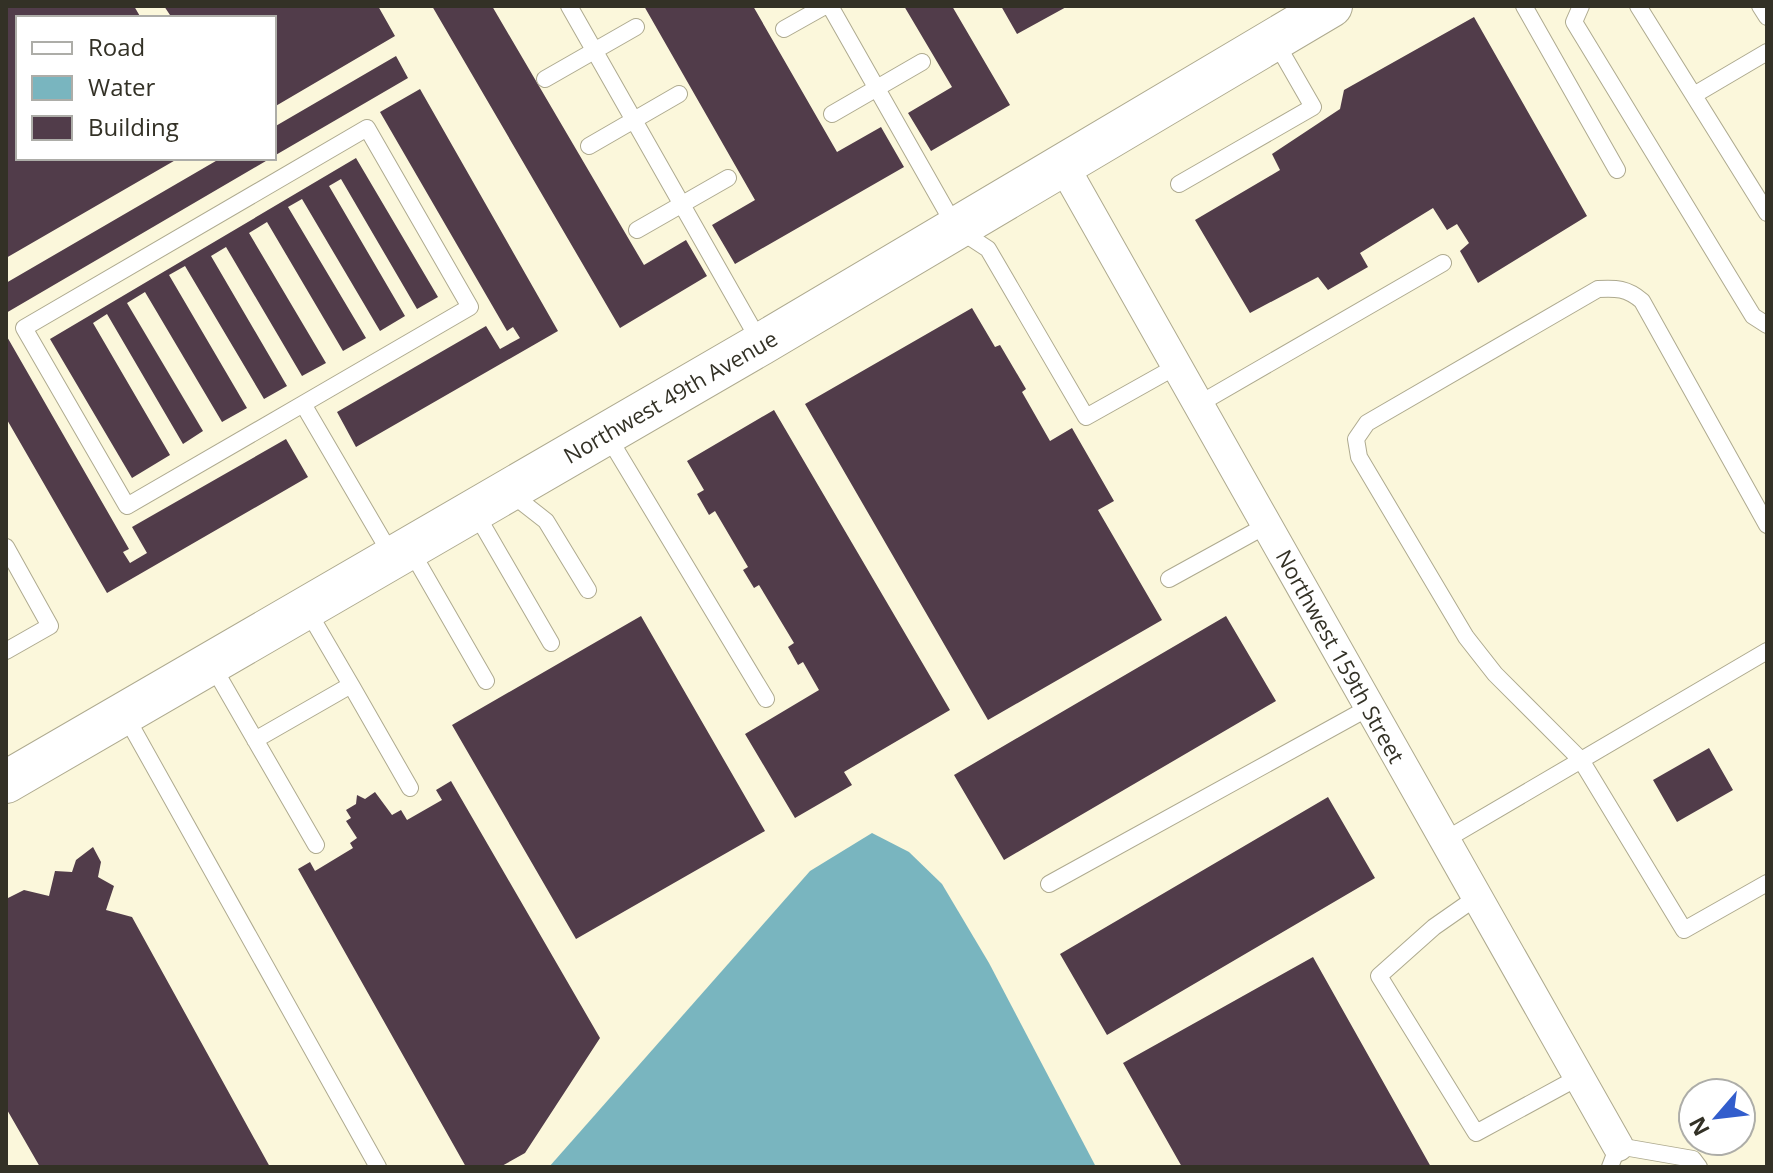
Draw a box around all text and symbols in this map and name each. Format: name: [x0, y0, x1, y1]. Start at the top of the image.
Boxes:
legend: [16, 16, 276, 160]
text: Road: [88, 30, 145, 63]
text: Water: [88, 70, 156, 103]
text: Building: [88, 110, 179, 143]
street label: Northwest 49th Avenue: [558, 322, 782, 470]
street label: Northwest 159th Street: [1270, 544, 1412, 768]
north arrow: [1677, 1077, 1757, 1157]
text: N: [1681, 1112, 1716, 1142]

